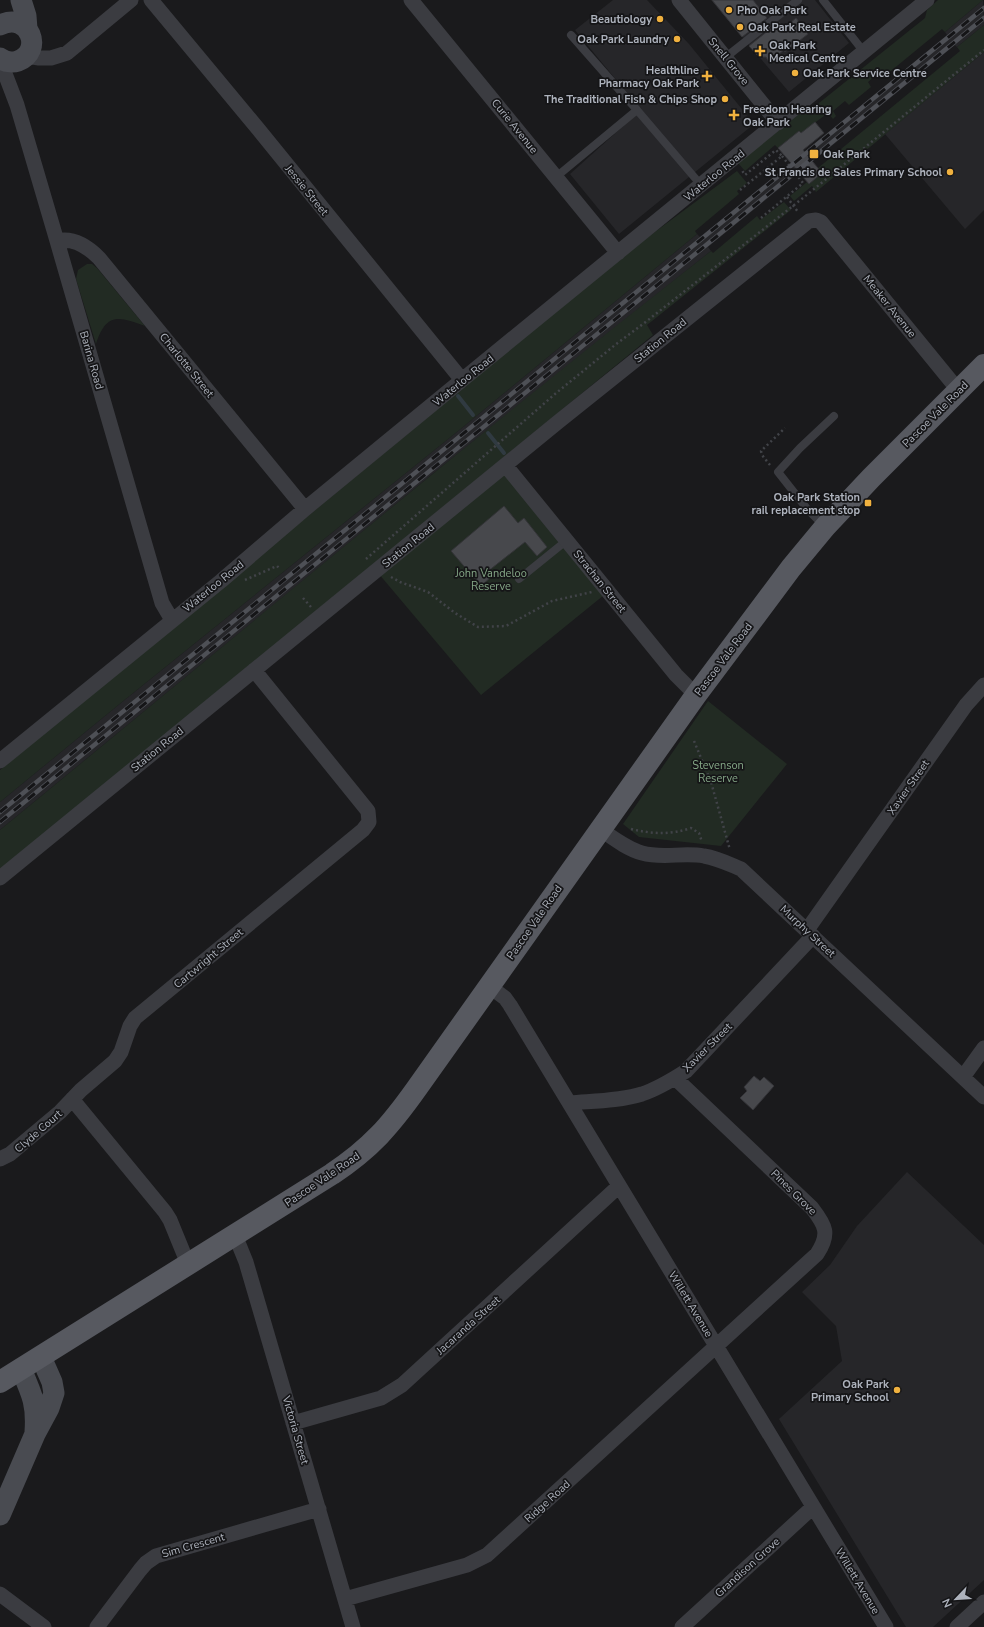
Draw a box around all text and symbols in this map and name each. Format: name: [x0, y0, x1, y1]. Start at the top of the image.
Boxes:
place label: Pho Oak Park: [737, 3, 808, 18]
marker: Pho Oak Park: [724, 5, 734, 15]
place label: Beautiology: [590, 12, 652, 27]
marker: Beautiology: [655, 14, 665, 24]
place label: Oak Park Real Estate: [748, 20, 856, 35]
marker: Oak Park Real Estate: [735, 22, 745, 32]
place label: Oak Park Laundry: [577, 32, 669, 47]
marker: Oak Park Laundry: [672, 34, 682, 44]
street label: Snell Grove: [705, 34, 753, 89]
place label: Oak Park Medical Centre: [769, 38, 845, 66]
marker: Oak Park Medical Centre: [754, 45, 766, 57]
place label: Healthline Pharmacy Oak Park: [599, 63, 700, 91]
place label: Oak Park Service Centre: [803, 66, 927, 81]
marker: Oak Park Service Centre: [790, 68, 800, 78]
marker: Healthline Pharmacy Oak Park: [702, 71, 712, 81]
place label: The Traditional Fish & Chips Shop: [544, 92, 717, 107]
marker: The Traditional Fish & Chips Shop: [720, 94, 730, 104]
street label: Curie Avenue: [488, 96, 541, 157]
place label: Freedom Hearing Oak Park: [743, 102, 831, 130]
marker: Freedom Hearing Oak Park: [728, 109, 740, 121]
street label: Waterloo Road: [681, 146, 748, 205]
place label: Oak Park: [823, 147, 871, 162]
marker: Oak Park: [808, 148, 820, 160]
street label: Jessie Street: [281, 161, 332, 219]
place label: St Francis de Sales Primary School: [765, 165, 942, 180]
marker: St Francis de Sales Primary School: [945, 167, 955, 177]
street label: Meaker Avenue: [860, 272, 920, 341]
street label: Station Road: [631, 315, 690, 366]
street label: Barina Road: [76, 329, 107, 391]
street label: Charlotte Street: [156, 330, 217, 401]
street label: Waterloo Road: [430, 351, 497, 410]
street label: Pascoe Vale Road: [899, 378, 972, 451]
place label: Oak Park Station rail replacement stop: [751, 490, 860, 518]
marker: Oak Park Station rail replacement stop: [863, 498, 873, 508]
street label: Station Road: [379, 520, 438, 571]
street label: Strachan Street: [570, 547, 630, 616]
street label: Waterloo Road: [180, 557, 247, 616]
park label: John Vandeloo Reserve: [454, 566, 527, 594]
street label: Pascoe Vale Road: [691, 620, 756, 699]
street label: Station Road: [128, 724, 187, 775]
street label: Xavier Street: [884, 757, 933, 818]
park label: Stevenson Reserve: [692, 758, 744, 786]
street label: Pascoe Vale Road: [503, 882, 566, 963]
street label: Murphy Street: [777, 902, 839, 961]
street label: Cartwright Street: [170, 925, 246, 992]
street label: Xavier Street: [680, 1019, 735, 1075]
street label: Clyde Court: [11, 1106, 65, 1156]
street label: Pascoe Vale Road: [282, 1149, 363, 1210]
street label: Pines Grove: [767, 1166, 820, 1219]
street label: Willett Avenue: [665, 1268, 716, 1340]
street label: Jacaranda Street: [432, 1292, 504, 1359]
place label: Oak Park Primary School: [811, 1377, 890, 1405]
marker: Oak Park Primary School: [892, 1385, 902, 1395]
street label: Victoria Street: [278, 1393, 312, 1466]
street label: Ridge Road: [521, 1477, 574, 1526]
street label: Sim Crescent: [160, 1529, 227, 1562]
street label: Grandison Grove: [712, 1534, 783, 1601]
street label: Willett Avenue: [832, 1545, 883, 1617]
north arrow: [936, 1579, 976, 1619]
text: N: [939, 1596, 956, 1610]

